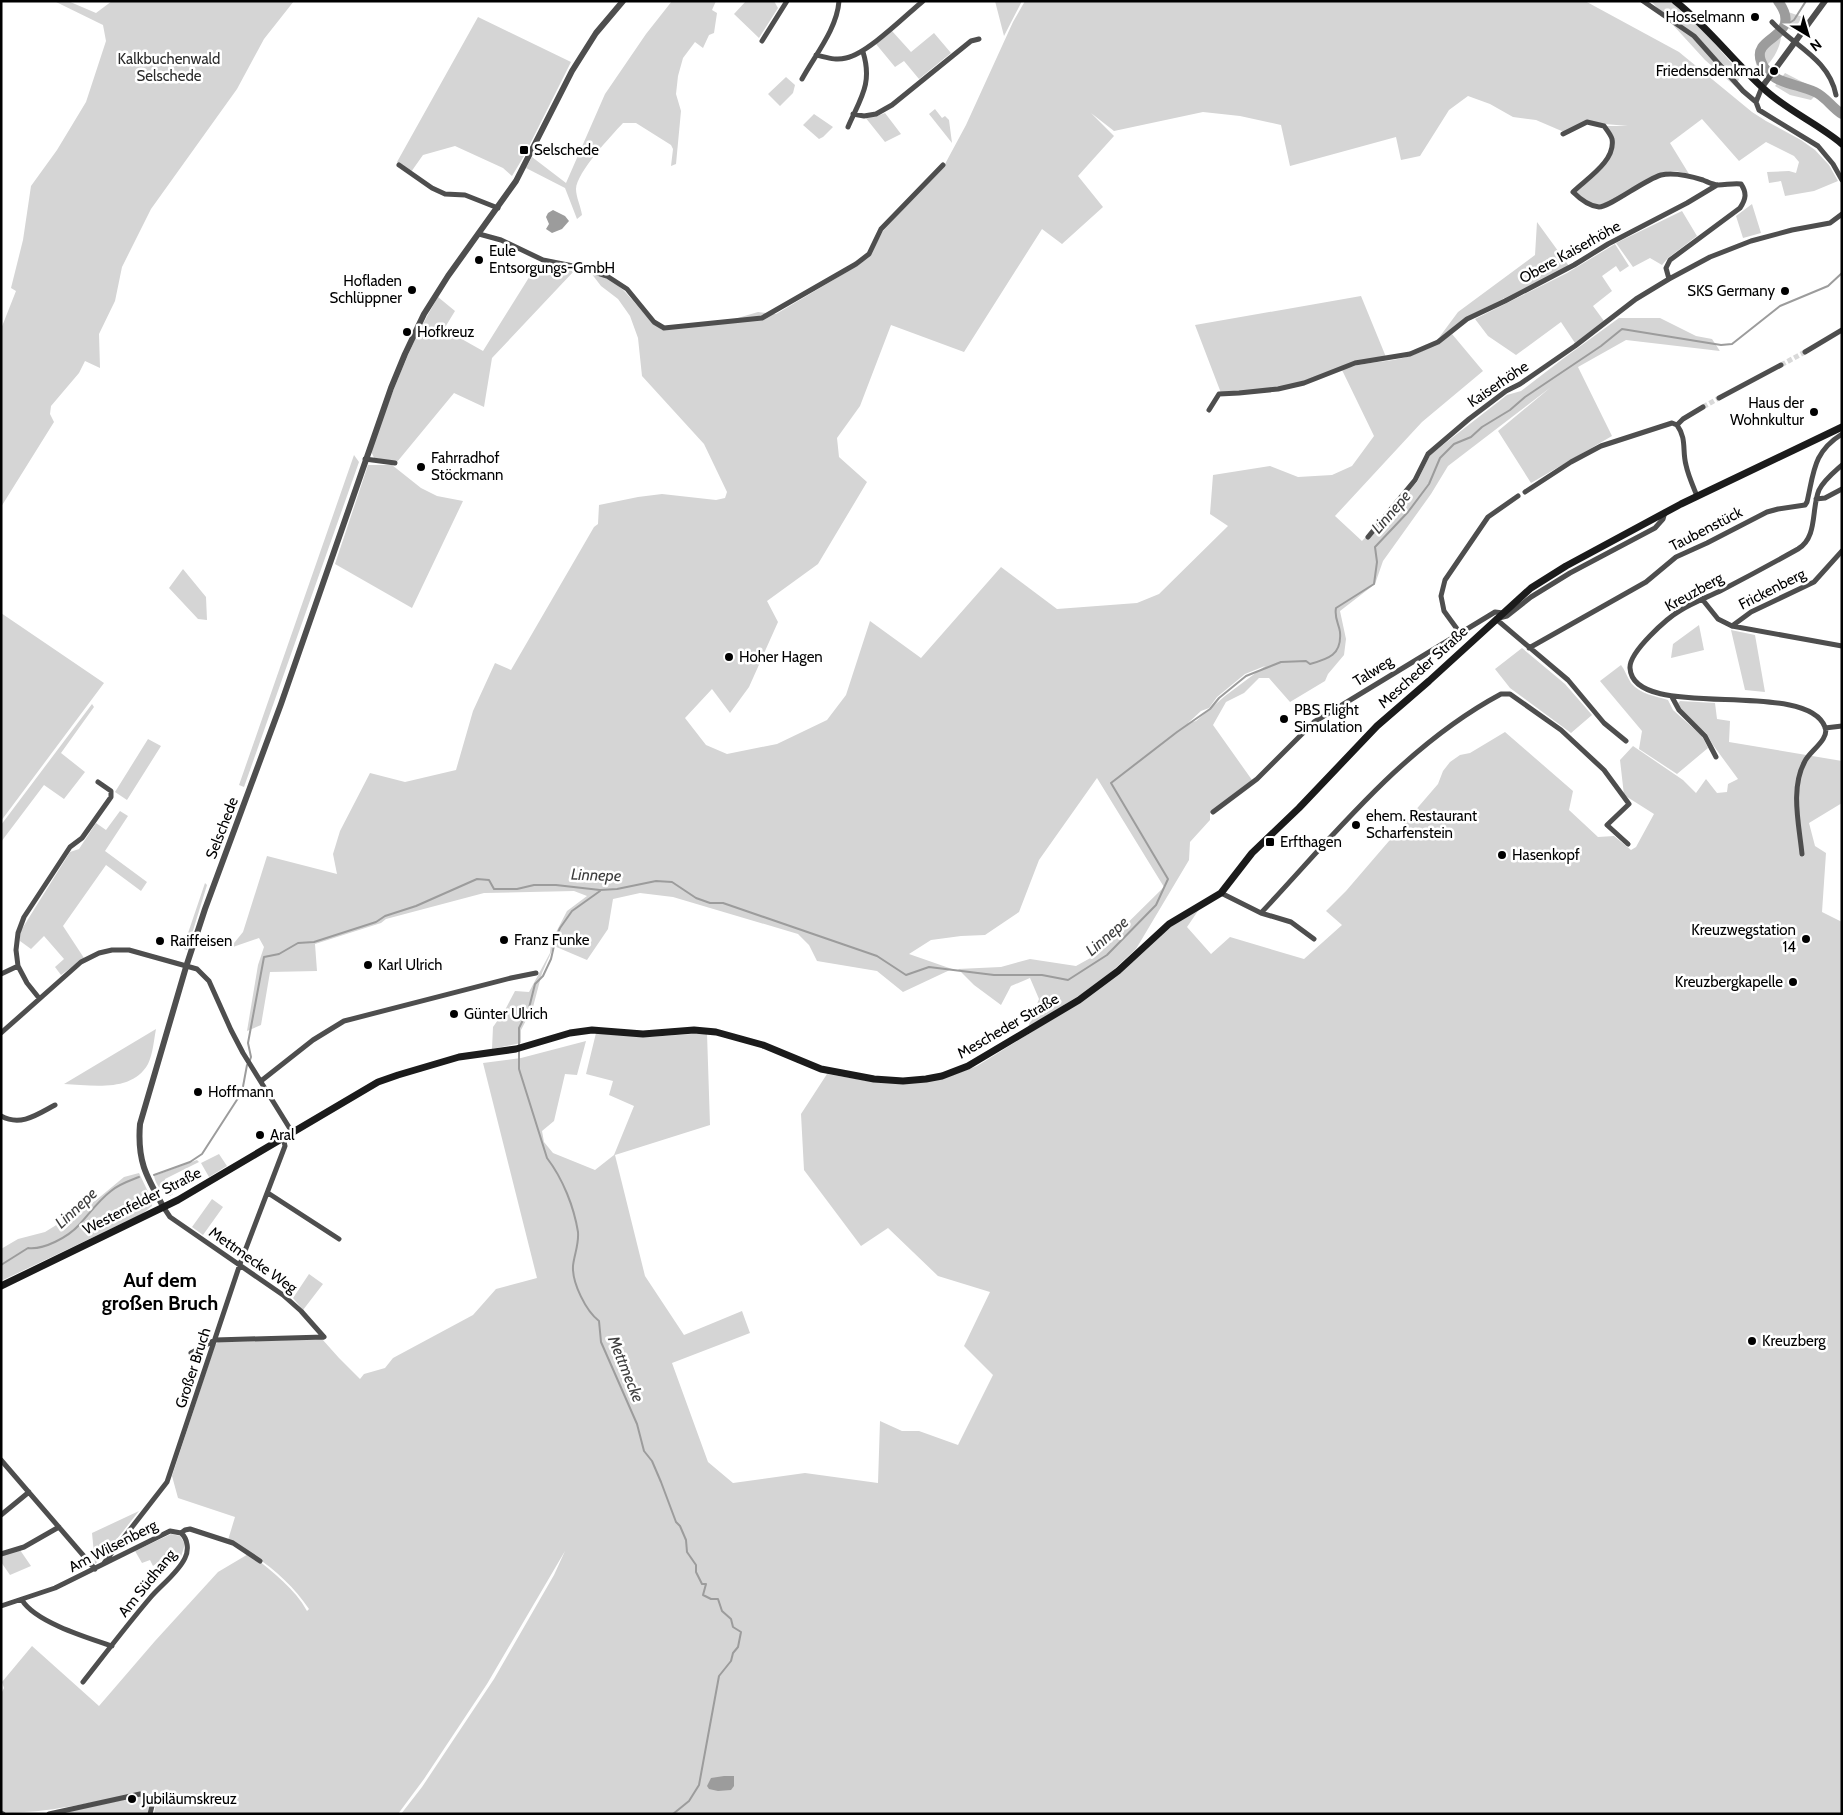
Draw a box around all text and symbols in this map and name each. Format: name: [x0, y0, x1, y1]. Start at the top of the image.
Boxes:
place label: Hosselmann: [1666, 8, 1745, 26]
north arrow: [1783, 10, 1833, 60]
marker: Hosselmann: [1749, 11, 1761, 23]
text: N: [1807, 35, 1825, 55]
park label: Kalkbuchenwald Selschede: [118, 50, 220, 85]
place label: Friedensdenkmal: [1656, 62, 1764, 80]
marker: Friedensdenkmal: [1768, 65, 1780, 77]
place label: Selschede: [534, 141, 599, 159]
marker: Selschede: [518, 144, 530, 156]
street label: Obere Kaiserhöhe: [1516, 217, 1624, 287]
place label: Eule Entsorgungs-GmbH: [489, 242, 615, 277]
marker: Eule Entsorgungs-GmbH: [473, 254, 485, 266]
place label: Hofladen Schlüppner: [329, 272, 402, 307]
place label: SKS Germany: [1687, 282, 1775, 300]
marker: Hofladen Schlüppner: [406, 284, 418, 296]
marker: SKS Germany: [1779, 285, 1791, 297]
place label: Hofkreuz: [417, 323, 474, 341]
marker: Hofkreuz: [401, 326, 413, 338]
street label: Kaiserhöhe: [1464, 357, 1532, 411]
place label: Haus der Wohnkultur: [1730, 394, 1804, 429]
marker: Haus der Wohnkultur: [1808, 406, 1820, 418]
place label: Fahrradhof Stöckmann: [431, 449, 503, 484]
marker: Fahrradhof Stöckmann: [415, 461, 427, 473]
water label: Linnepe: [1367, 487, 1415, 537]
street label: Taubenstück: [1667, 503, 1746, 555]
street label: Frickenberg: [1736, 564, 1809, 613]
street label: Kreuzberg: [1662, 568, 1727, 615]
street label: Mescheder Straße: [1374, 622, 1472, 712]
place label: Hoher Hagen: [739, 648, 823, 666]
marker: Hoher Hagen: [723, 651, 735, 663]
street label: Talweg: [1350, 652, 1397, 690]
place label: PBS Flight Simulation: [1294, 701, 1362, 736]
marker: PBS Flight Simulation: [1278, 713, 1290, 725]
street label: Selschede: [202, 794, 242, 861]
place label: ehem. Restaurant Scharfenstein: [1366, 807, 1477, 842]
marker: ehem. Restaurant Scharfenstein: [1350, 819, 1362, 831]
place label: Erfthagen: [1280, 833, 1342, 851]
marker: Erfthagen: [1264, 836, 1276, 848]
place label: Hasenkopf: [1512, 846, 1580, 864]
marker: Hasenkopf: [1496, 849, 1508, 861]
water label: Linnepe: [570, 865, 622, 885]
water label: Linnepe: [1082, 912, 1132, 960]
place label: Kreuzwegstation 14: [1691, 921, 1796, 956]
place label: Franz Funke: [514, 931, 590, 949]
place label: Raiffeisen: [170, 932, 232, 950]
marker: Kreuzwegstation 14: [1800, 933, 1812, 945]
marker: Franz Funke: [498, 934, 510, 946]
marker: Raiffeisen: [154, 935, 166, 947]
place label: Karl Ulrich: [378, 956, 442, 974]
marker: Karl Ulrich: [362, 959, 374, 971]
place label: Kreuzbergkapelle: [1675, 973, 1783, 991]
marker: Kreuzbergkapelle: [1787, 976, 1799, 988]
street label: Mescheder Straße: [954, 989, 1062, 1062]
place label: Günter Ulrich: [464, 1005, 548, 1023]
marker: Günter Ulrich: [448, 1008, 460, 1020]
place label: Hoffmann: [208, 1083, 274, 1101]
marker: Hoffmann: [192, 1086, 204, 1098]
place label: Aral: [270, 1126, 295, 1144]
marker: Aral: [254, 1129, 266, 1141]
street label: Westenfelder Straße: [80, 1163, 204, 1239]
water label: Linnepe: [51, 1184, 101, 1232]
street label: Mettmecke Weg: [205, 1223, 301, 1297]
district label: Auf dem großen Bruch: [102, 1268, 218, 1315]
street label: Großer Bruch: [172, 1325, 214, 1411]
water label: Mettmecke: [604, 1332, 648, 1405]
place label: Kreuzberg: [1762, 1332, 1826, 1350]
marker: Kreuzberg: [1746, 1335, 1758, 1347]
street label: Am Wilsenberg: [66, 1516, 161, 1576]
street label: Am Südhang: [114, 1545, 180, 1620]
place label: Jubiläumskreuz: [141, 1790, 237, 1808]
marker: Jubiläumskreuz: [126, 1793, 138, 1805]

